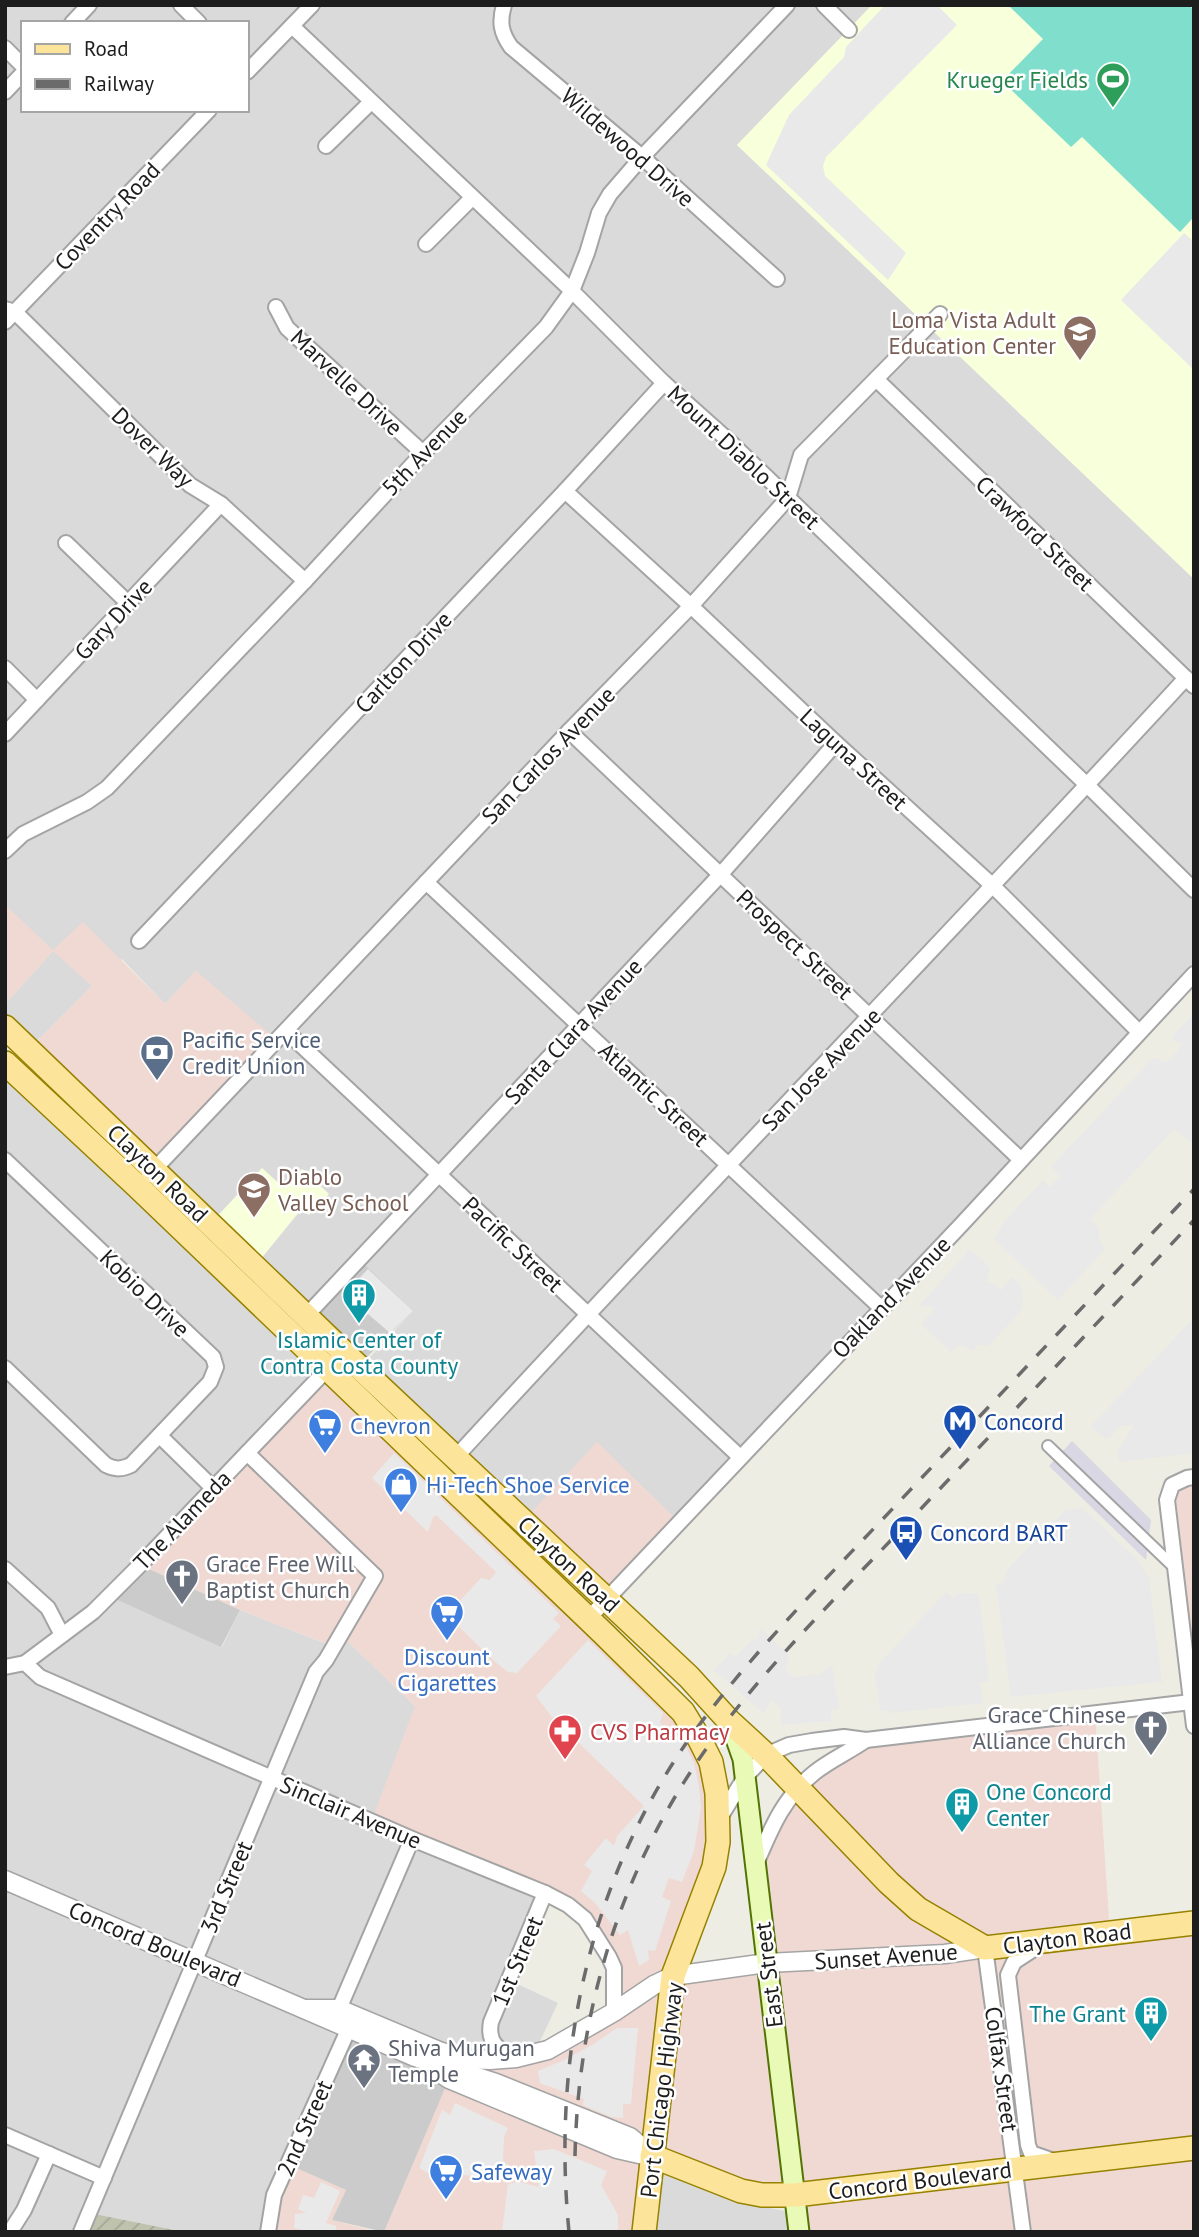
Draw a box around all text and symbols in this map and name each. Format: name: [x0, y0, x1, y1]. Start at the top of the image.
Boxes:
legend: [21, 21, 248, 112]
text: Road: [84, 35, 128, 62]
sports icon: Krueger Fields: [1094, 60, 1132, 109]
place label: Krueger Fields: [946, 65, 1088, 94]
text: Railway: [84, 70, 154, 97]
street label: Wildewood Drive: [555, 81, 701, 213]
street label: Coventry Road: [48, 156, 166, 276]
place label: Loma Vista Adult Education Center: [888, 305, 1056, 360]
school or university icon: Loma Vista Adult Education Center: [1061, 313, 1099, 362]
street label: Marvelle Drive: [285, 323, 409, 441]
street label: Mount Diablo Street: [662, 379, 827, 535]
street label: Dover Way: [106, 401, 200, 494]
street label: 5th Avenue: [375, 402, 473, 502]
street label: Crawford Street: [970, 469, 1100, 597]
street label: Gary Drive: [68, 572, 158, 666]
street label: Carlton Drive: [348, 605, 458, 719]
street label: San Carlos Avenue: [475, 680, 621, 830]
street label: Laguna Street: [794, 702, 914, 816]
street label: Prospect Street: [731, 883, 859, 1005]
street label: Santa Clara Avenue: [498, 952, 648, 1110]
street label: San Jose Avenue: [755, 1001, 887, 1137]
place label: Pacific Service Credit Union: [182, 1025, 321, 1080]
bank icon: Pacific Service Credit Union: [138, 1033, 176, 1082]
street label: Atlantic Street: [593, 1036, 715, 1153]
street label: Clayton Road: [101, 1118, 215, 1228]
place label: Diablo Valley School: [277, 1162, 409, 1217]
school or university icon: Diablo Valley School: [235, 1170, 273, 1219]
street label: Pacific Street: [457, 1190, 570, 1298]
street label: Oakland Avenue: [826, 1230, 956, 1364]
street label: Kobio Drive: [94, 1243, 196, 1343]
building icon: Islamic Center of Contra Costa County: [340, 1276, 378, 1325]
place label: Islamic Center of Contra Costa County: [260, 1325, 458, 1380]
metro station icon: Concord: [941, 1402, 979, 1451]
supermarket icon: Chevron: [306, 1406, 344, 1455]
place label: Concord: [984, 1407, 1064, 1436]
place label: Chevron: [350, 1411, 431, 1440]
street label: The Alameda: [127, 1464, 237, 1576]
shop icon: Hi-Tech Shoe Service: [382, 1465, 420, 1514]
place label: Hi-Tech Shoe Service: [426, 1470, 630, 1499]
street label: Clayton Road: [512, 1509, 626, 1619]
bus stop icon: Concord BART: [887, 1513, 925, 1562]
place label: Concord BART: [930, 1518, 1068, 1547]
place label: Grace Free Will Baptist Church: [206, 1549, 354, 1604]
church icon: Grace Free Will Baptist Church: [163, 1557, 201, 1606]
supermarket icon: Discount Cigarettes: [428, 1593, 466, 1642]
place label: Discount Cigarettes: [397, 1642, 497, 1697]
place label: Grace Chinese Alliance Church: [972, 1700, 1126, 1755]
church icon: Grace Chinese Alliance Church: [1132, 1708, 1170, 1757]
pharmacy icon: CVS Pharmacy: [546, 1712, 584, 1761]
place label: CVS Pharmacy: [590, 1717, 730, 1746]
street label: Sinclair Avenue: [276, 1769, 426, 1855]
place label: One Concord Center: [986, 1777, 1112, 1832]
building icon: One Concord Center: [943, 1785, 981, 1834]
street label: 3rd Street: [194, 1836, 258, 1938]
street label: Concord Boulevard: [64, 1895, 246, 1993]
street label: 1st Street: [485, 1911, 549, 2010]
street label: Clayton Road: [1001, 1916, 1133, 1960]
street label: East Street: [747, 1920, 789, 2029]
street label: Sunset Avenue: [813, 1937, 959, 1975]
street label: Port Chicago Highway: [633, 1980, 689, 2199]
building icon: The Grant: [1132, 1994, 1170, 2043]
place label: The Grant: [1029, 1999, 1126, 2028]
street label: Colfax Street: [979, 2005, 1025, 2134]
place label: Shiva Murugan Temple: [388, 2033, 535, 2088]
temple icon: Shiva Murugan Temple: [345, 2041, 383, 2090]
street label: 2nd Street: [270, 2075, 338, 2181]
supermarket icon: Safeway: [427, 2152, 465, 2201]
street label: Concord Boulevard: [827, 2154, 1013, 2206]
place label: Safeway: [471, 2157, 552, 2186]

